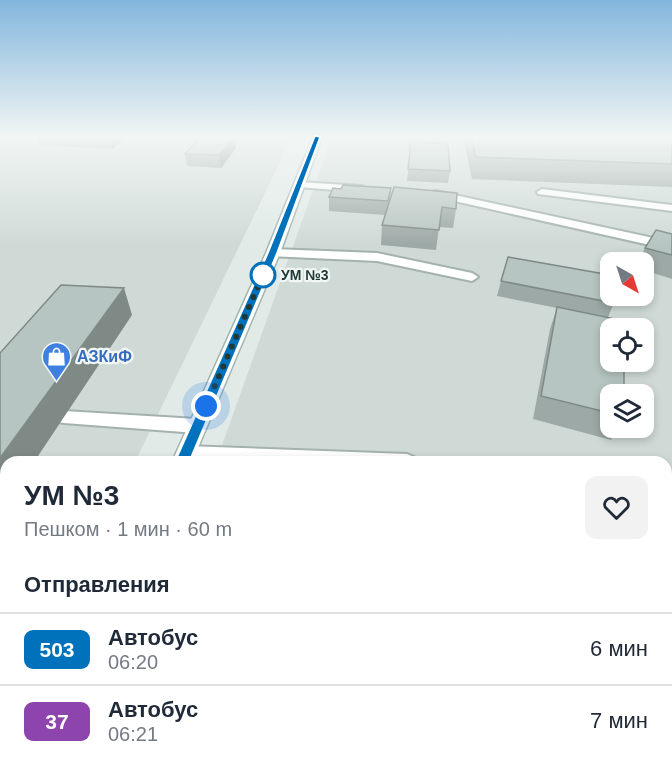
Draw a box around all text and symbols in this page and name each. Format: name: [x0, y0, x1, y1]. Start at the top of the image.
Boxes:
north arrow: [600, 252, 654, 306]
map controls: [600, 252, 654, 438]
marker: УМ №3: [250, 262, 276, 288]
place label: УМ №3: [281, 267, 329, 283]
button: locate: [600, 318, 654, 372]
shop icon: АЗКиФ: [40, 340, 72, 382]
place label: АЗКиФ: [77, 348, 132, 365]
button: layers: [600, 384, 654, 438]
your location: [191, 391, 221, 421]
button: heart: [585, 476, 648, 539]
text: УМ №3: [24, 480, 119, 511]
text: Пешком · 1 мин · 60 m: [24, 518, 232, 540]
text: Отправления: [24, 572, 170, 597]
text: Автобус: [108, 625, 198, 650]
text: 6 мин: [590, 636, 648, 661]
text: 503: [39, 638, 75, 661]
text: 06:20: [108, 651, 158, 673]
text: Автобус: [108, 697, 198, 722]
text: 7 мин: [590, 708, 648, 733]
text: 37: [45, 710, 69, 733]
text: 06:21: [108, 723, 158, 745]

